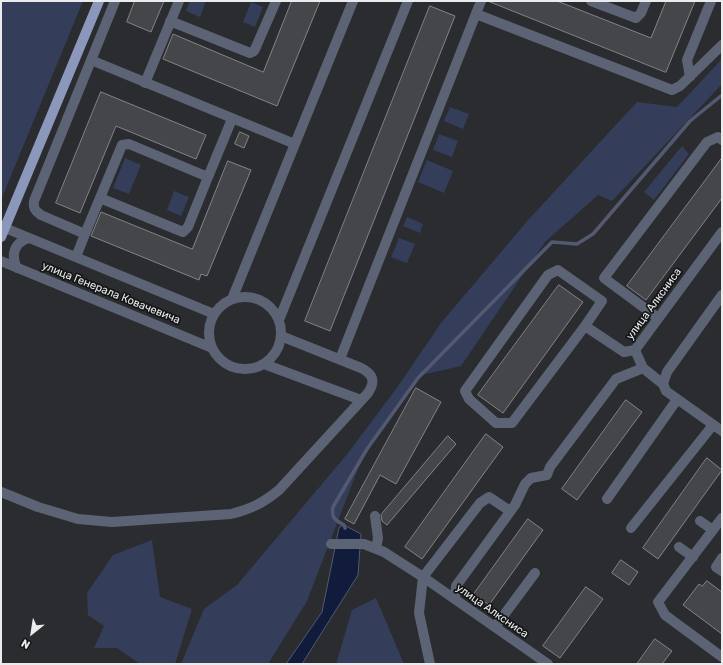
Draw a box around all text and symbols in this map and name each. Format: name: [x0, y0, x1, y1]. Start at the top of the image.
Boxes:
street label: улица Генерала Ковачевича: [40, 259, 182, 327]
street label: улица Алксниса: [624, 266, 684, 342]
street label: улица Алксниса: [453, 581, 531, 641]
north arrow: [12, 613, 52, 653]
text: N: [19, 636, 32, 651]

